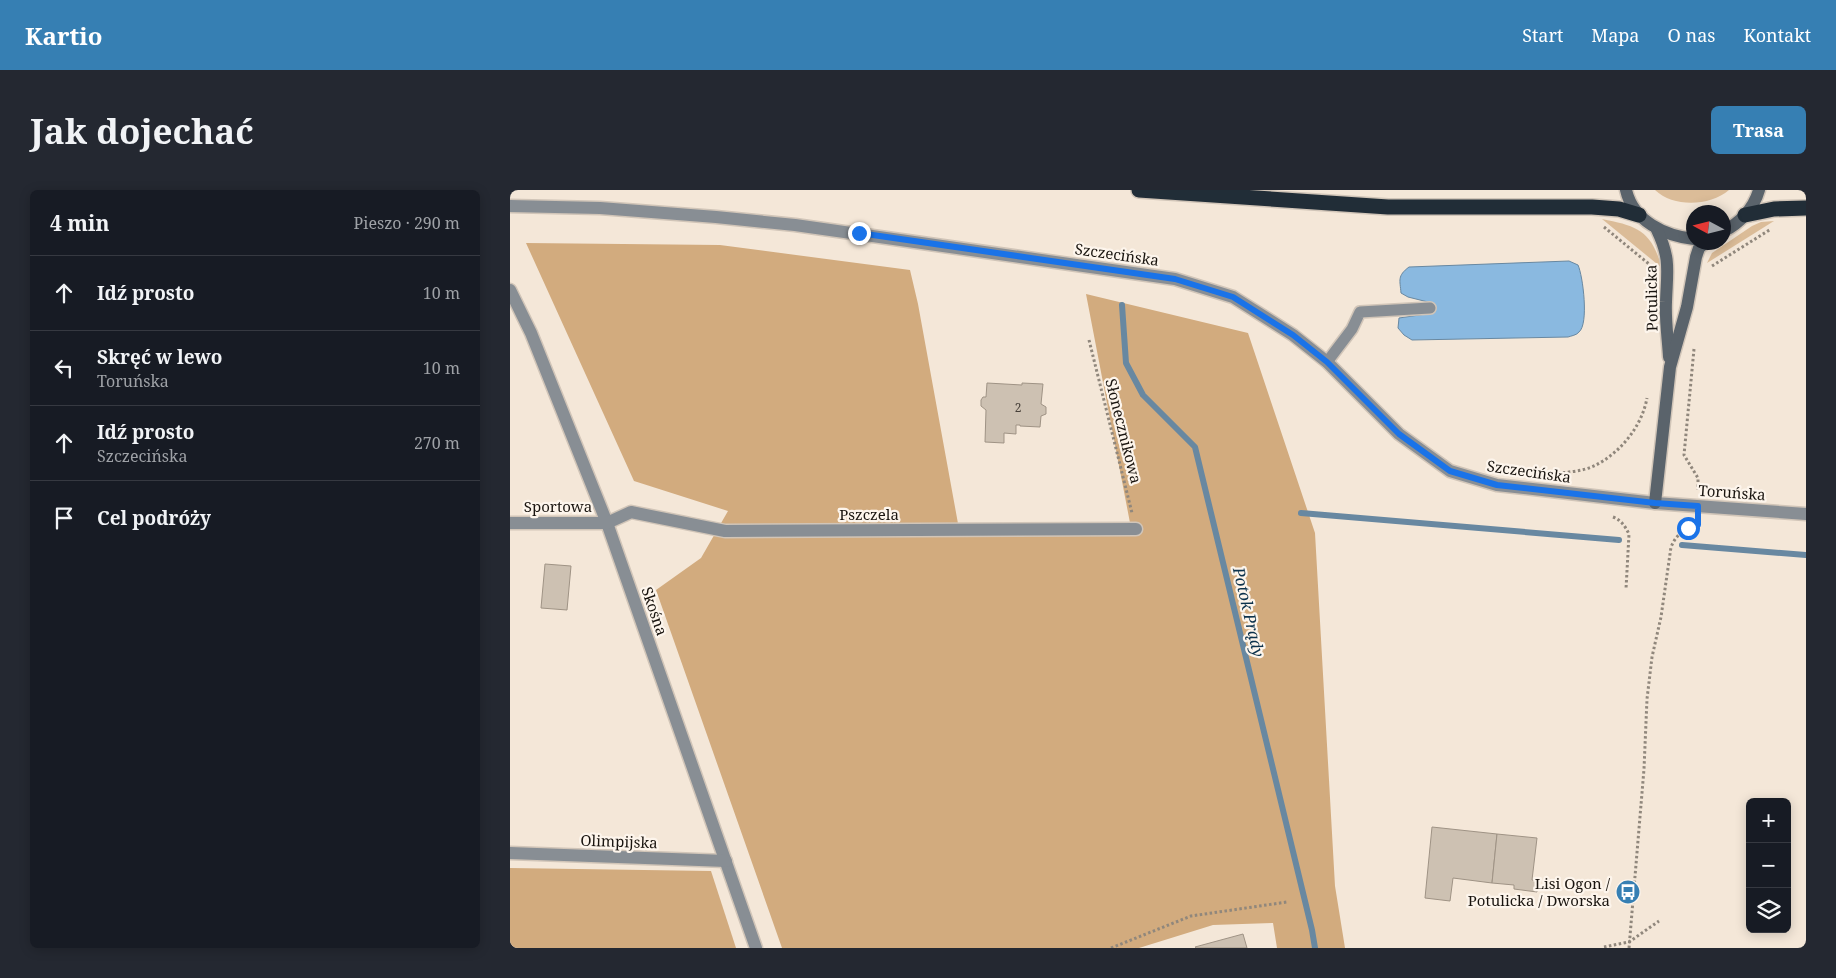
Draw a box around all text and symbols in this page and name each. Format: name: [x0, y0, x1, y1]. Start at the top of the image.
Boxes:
text: Kartio: [25, 19, 102, 52]
text: Start: [1522, 23, 1563, 47]
text: Mapa: [1591, 23, 1640, 47]
text: O nas: [1668, 23, 1715, 47]
text: Kontakt: [1743, 23, 1811, 47]
button: Trasa: [1711, 106, 1806, 154]
text: Jak dojechać: [30, 107, 254, 154]
north arrow: [1686, 205, 1731, 250]
text: 4 min: [50, 209, 109, 237]
text: Pieszo · 290 m: [354, 212, 460, 234]
route end: [848, 222, 871, 245]
street label: Szczecińska: [1074, 238, 1160, 270]
street label: Potulicka: [1640, 265, 1662, 331]
icon: ahead: [50, 279, 78, 307]
text: Idź prosto: [97, 280, 194, 306]
text: 10 m: [423, 282, 460, 304]
text: Skręć w lewo: [97, 344, 223, 370]
icon: left: [50, 354, 78, 382]
text: 10 m: [423, 357, 460, 379]
text: Toruńska: [97, 370, 169, 392]
street label: Słonecznikowa: [1101, 376, 1147, 486]
house number: 2: [1015, 399, 1021, 416]
text: Idź prosto: [97, 419, 194, 445]
icon: ahead: [50, 429, 78, 457]
text: 270 m: [414, 432, 460, 454]
text: Szczecińska: [97, 445, 187, 467]
street label: Szczecińska: [1486, 455, 1572, 487]
street label: Toruńska: [1698, 480, 1766, 504]
street label: Sportowa: [524, 496, 592, 516]
icon: arrive: [50, 504, 78, 532]
street label: Pszczela: [839, 504, 899, 524]
text: Cel podróży: [97, 505, 211, 531]
route start: [1677, 517, 1700, 540]
water label: Potok Prądy: [1228, 564, 1270, 659]
street label: Skośna: [637, 584, 673, 638]
map controls: [1746, 798, 1791, 933]
button: +: [1746, 798, 1791, 843]
street label: Olimpijska: [580, 830, 658, 852]
button: −: [1746, 843, 1791, 888]
place label: Lisi Ogon / Potulicka / Dworska: [1468, 873, 1611, 910]
bus stop icon: Lisi Ogon / Potulicka / Dworska: [1615, 879, 1641, 905]
button: layers: [1746, 888, 1791, 933]

